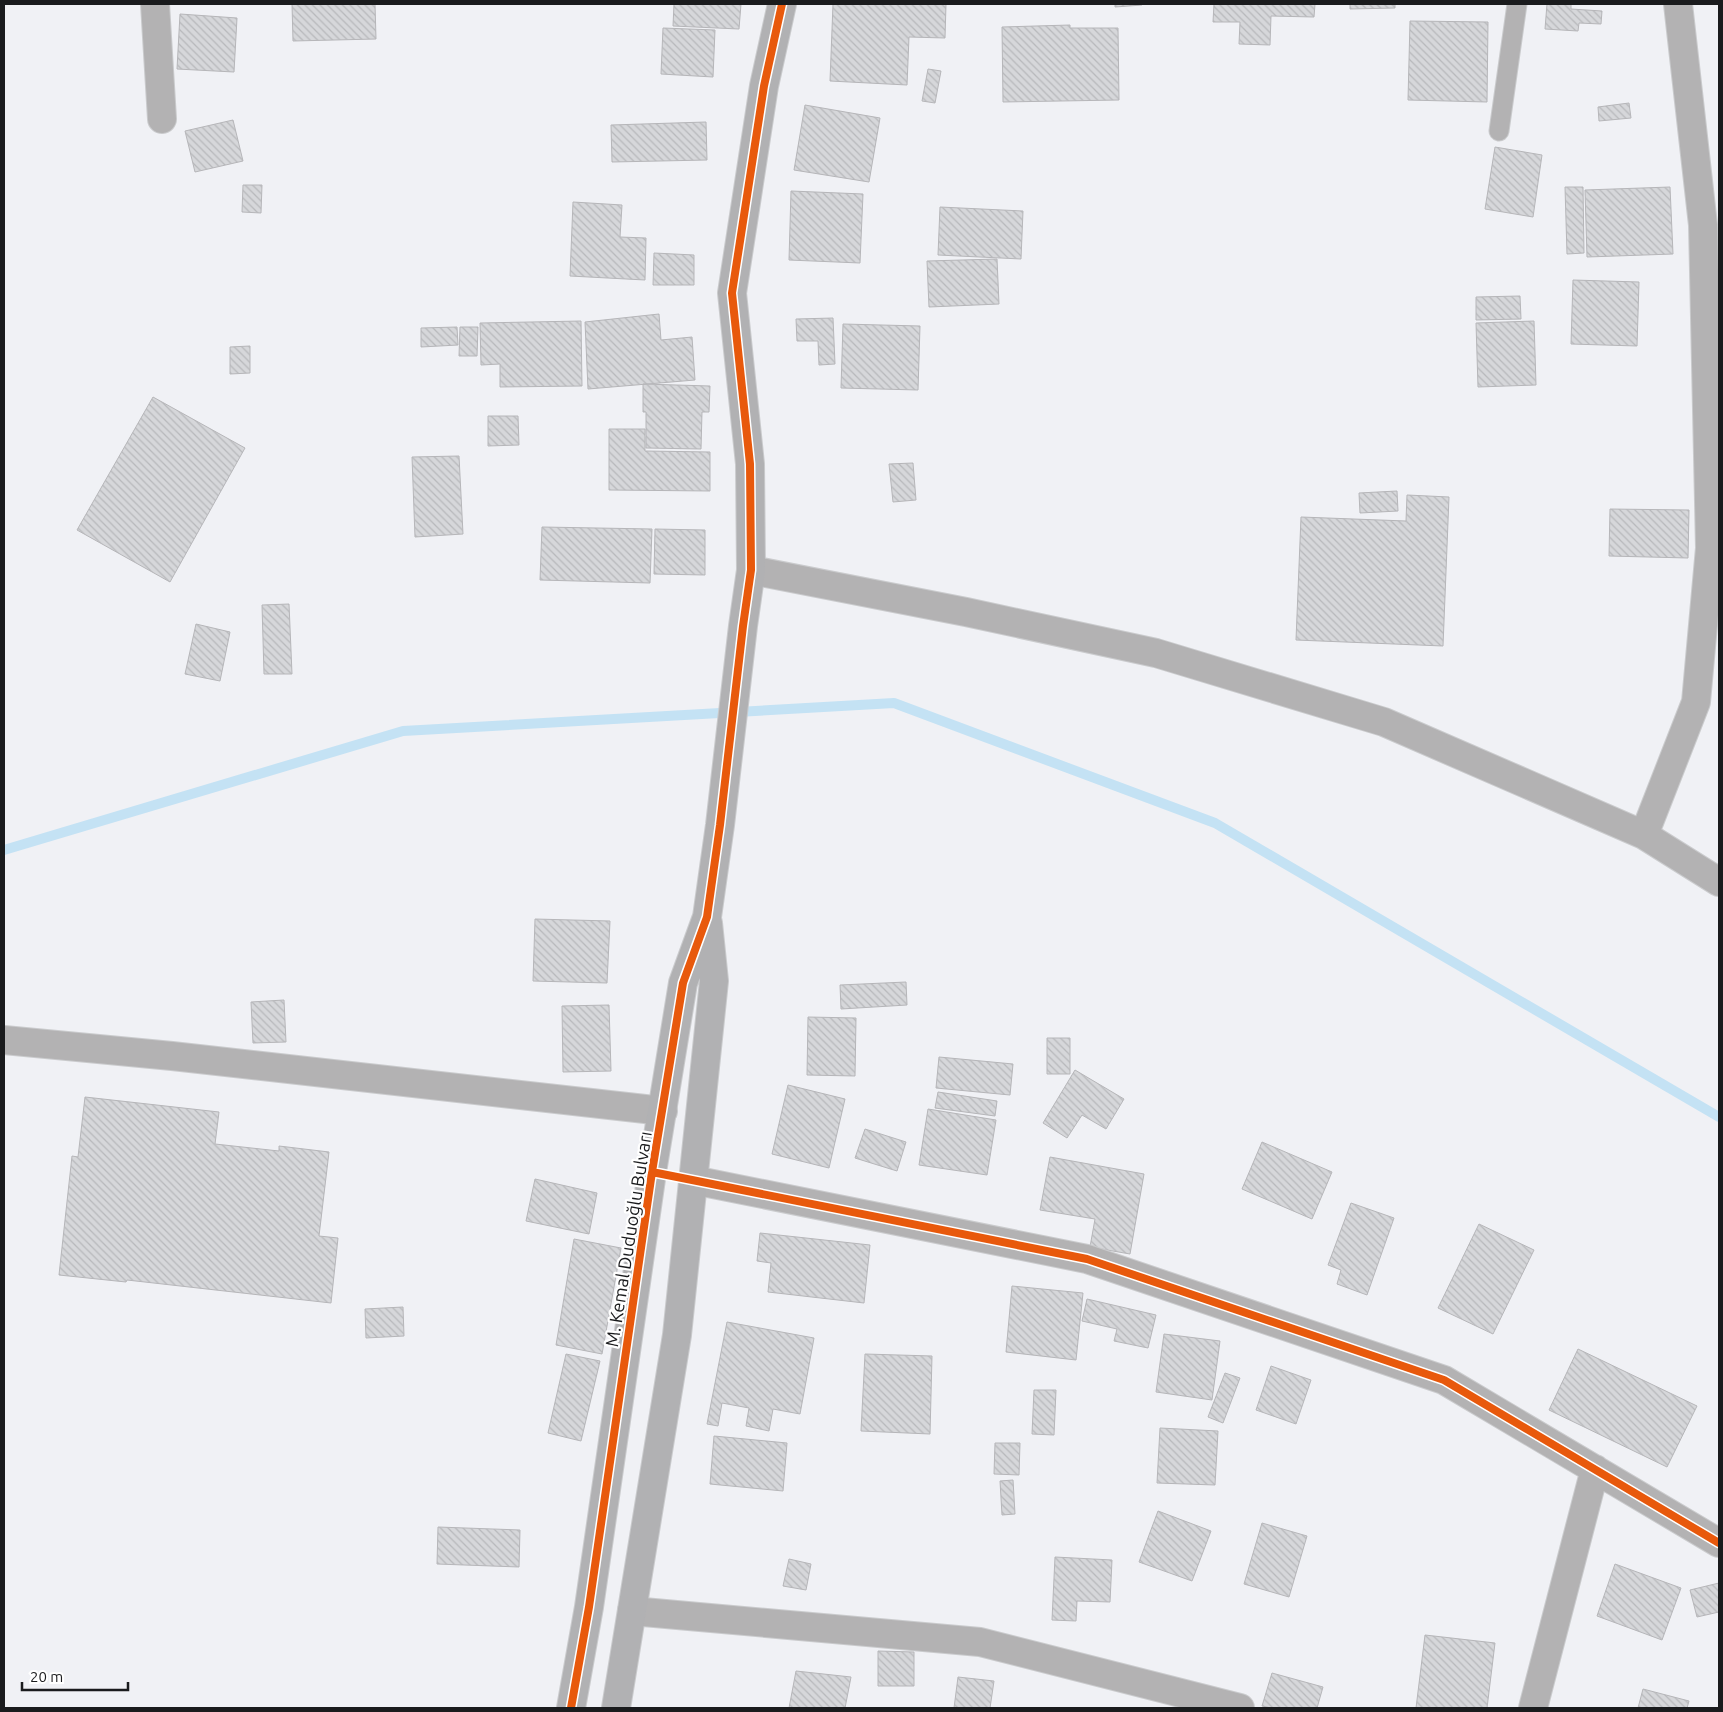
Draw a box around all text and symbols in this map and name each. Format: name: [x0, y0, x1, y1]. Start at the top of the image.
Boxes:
street label: M. Kemal Duduoğlu Bulvarı: [601, 1130, 655, 1348]
scale bar: [22, 1660, 129, 1692]
text: 20 m: [30, 1668, 63, 1685]

